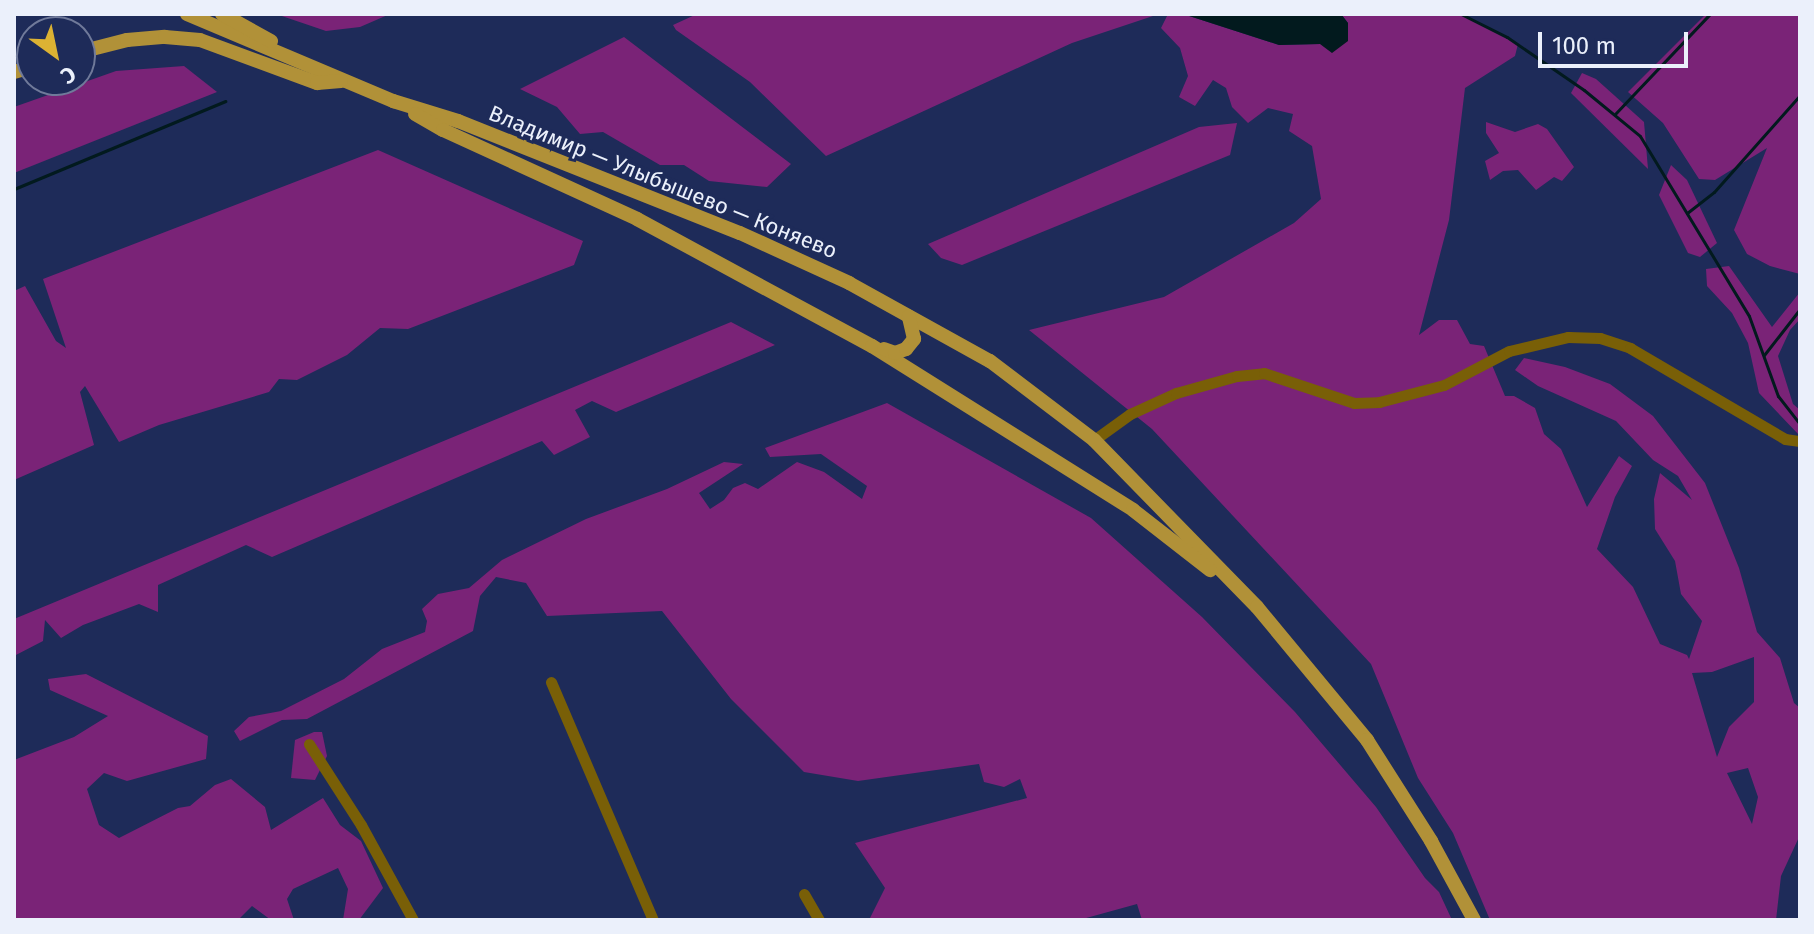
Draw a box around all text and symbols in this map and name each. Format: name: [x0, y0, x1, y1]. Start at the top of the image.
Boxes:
north arrow: [16, 16, 96, 96]
scale bar: [1542, 16, 1692, 66]
text: 100 m: [1552, 32, 1616, 60]
text: С: [56, 60, 81, 90]
street label: Владимир — Улыбышево — Коняево: [485, 100, 841, 264]

